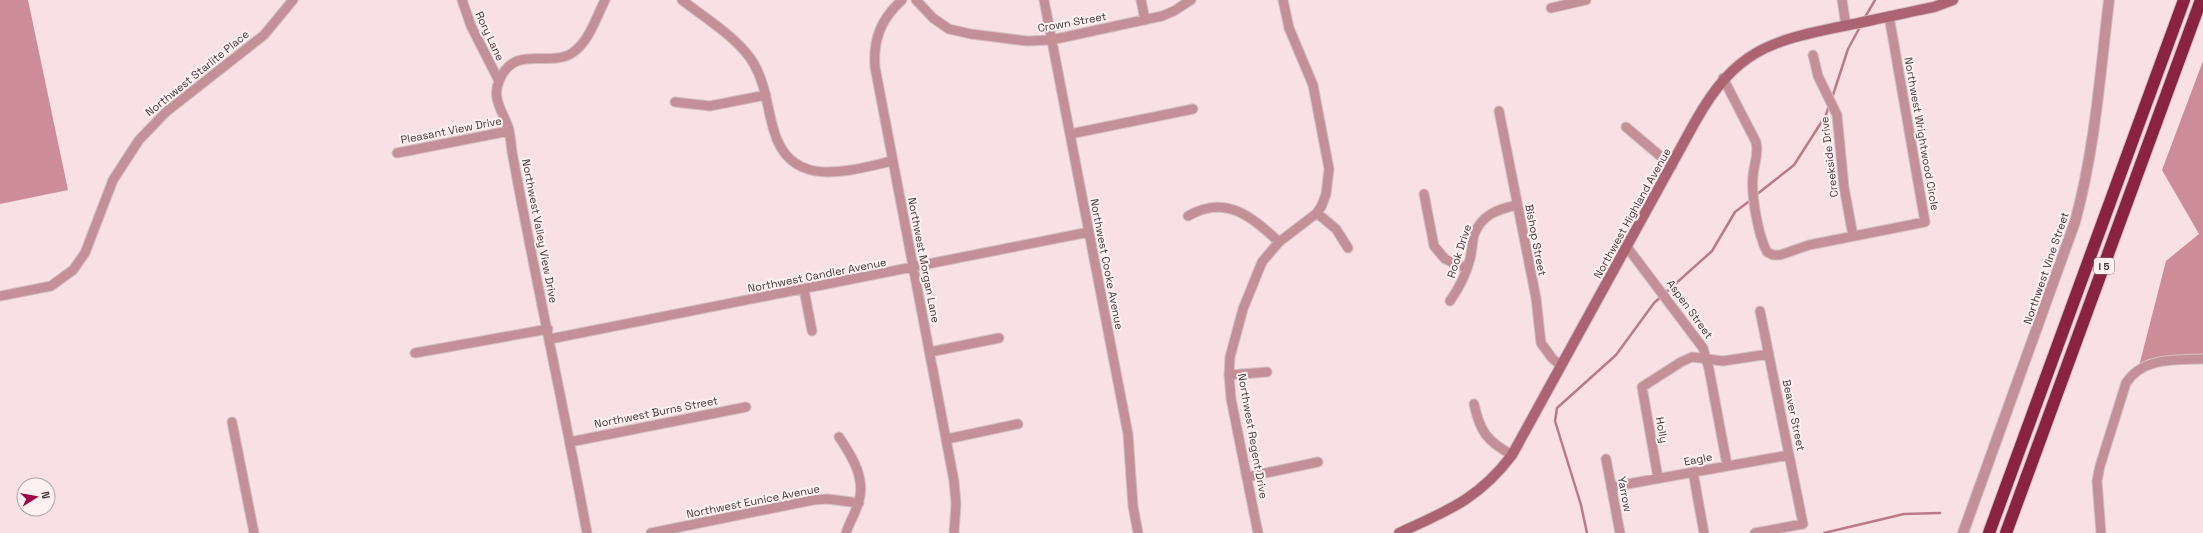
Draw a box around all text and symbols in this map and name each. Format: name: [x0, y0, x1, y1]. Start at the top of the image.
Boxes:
street label: Rory Lane: [472, 9, 508, 63]
street label: Crown Street: [1036, 9, 1108, 35]
street label: Northwest Starlite Place: [142, 27, 252, 119]
street label: Northwest Wrightwood Circle: [1902, 56, 1942, 212]
street label: Pleasant View Drive: [399, 113, 503, 147]
street label: Creekside Drive: [1817, 116, 1841, 198]
street label: Northwest Highland Avenue: [1590, 145, 1674, 281]
street label: Northwest Valley View Drive: [519, 158, 561, 304]
street label: Northwest Morgan Lane: [905, 196, 943, 324]
street label: Northwest Cooke Avenue: [1087, 197, 1127, 331]
street label: Bishop Street: [1522, 203, 1550, 277]
street label: Northwest Vine Street: [2020, 210, 2072, 326]
street label: Rook Drive: [1444, 222, 1474, 280]
street label: Northwest Candler Avenue: [747, 255, 887, 295]
road number: I 5: [2094, 258, 2114, 274]
street label: Aspen Street: [1664, 277, 1716, 341]
street label: Northwest Regent Drive: [1235, 372, 1271, 500]
street label: Beaver Street: [1780, 378, 1808, 452]
street label: Northwest Burns Street: [593, 393, 719, 431]
street label: Holly: [1653, 416, 1671, 444]
street label: Eagle: [1683, 449, 1713, 469]
street label: Yarrow: [1615, 475, 1635, 513]
north arrow: [16, 477, 56, 517]
street label: Northwest Eunice Avenue: [685, 481, 821, 521]
text: N: [38, 490, 53, 500]

